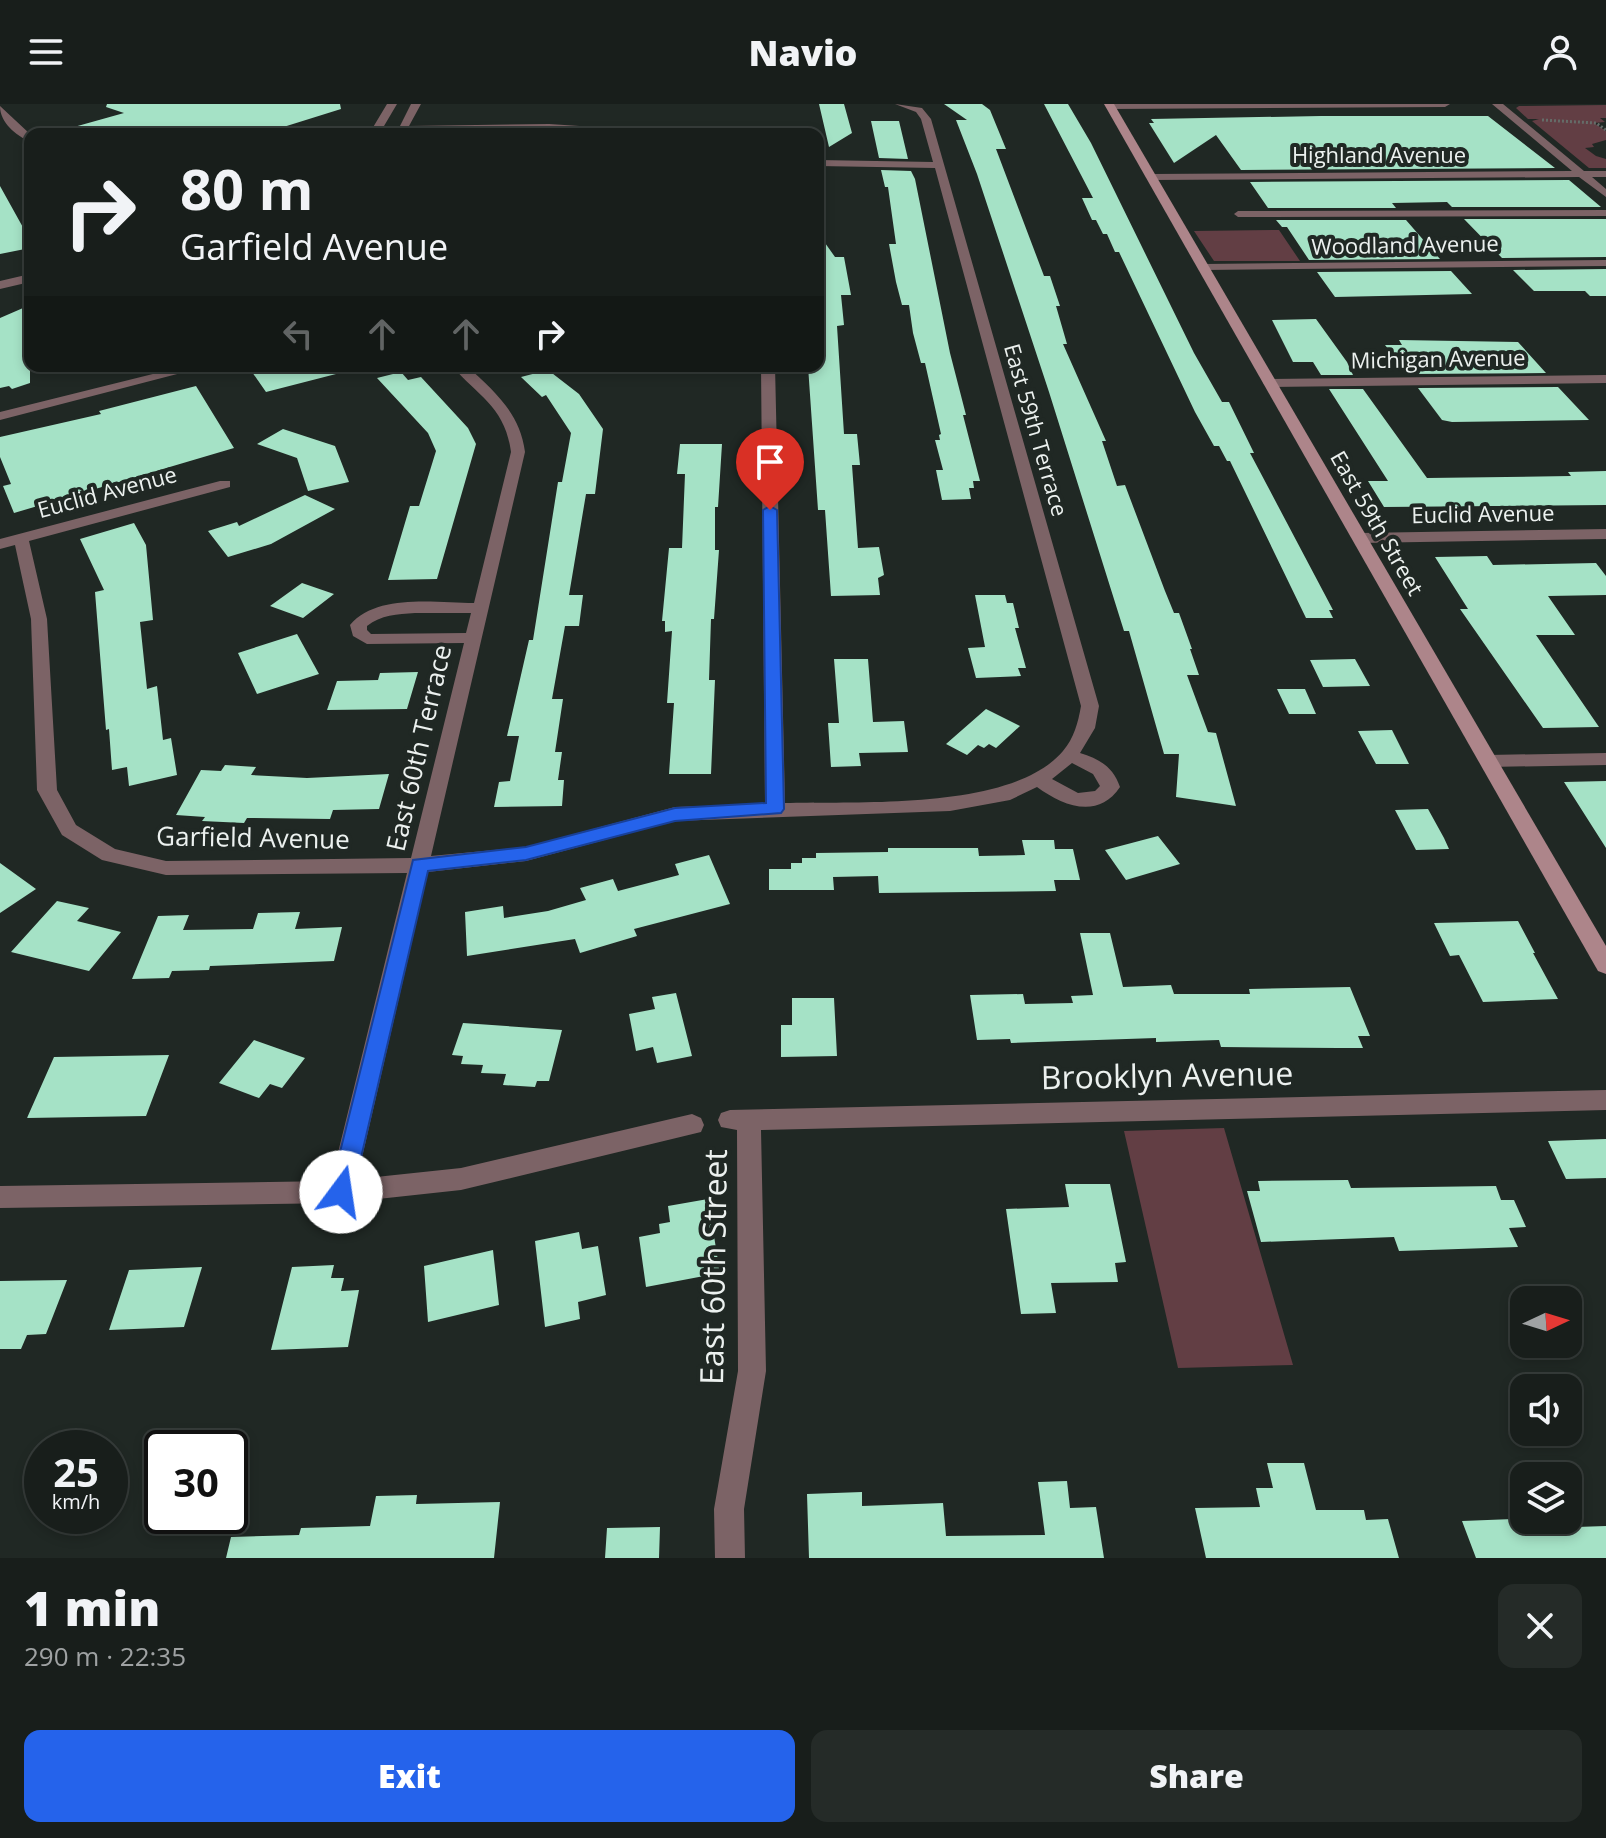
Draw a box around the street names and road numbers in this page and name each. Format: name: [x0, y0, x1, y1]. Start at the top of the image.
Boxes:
street label: Highland Avenue: [1292, 139, 1466, 169]
street label: Woodland Avenue: [1311, 227, 1499, 261]
street label: East 59th Terrace: [998, 340, 1076, 520]
street label: Michigan Avenue: [1350, 341, 1526, 375]
street label: East 59th Street: [1324, 445, 1431, 600]
street label: Euclid Avenue: [34, 458, 180, 524]
street label: Euclid Avenue: [1411, 497, 1555, 529]
street label: East 60th Terrace: [377, 641, 459, 854]
street label: Garfield Avenue: [156, 817, 350, 857]
street label: Brooklyn Avenue: [1040, 1051, 1294, 1098]
street label: East 60th Street: [689, 1149, 736, 1385]

